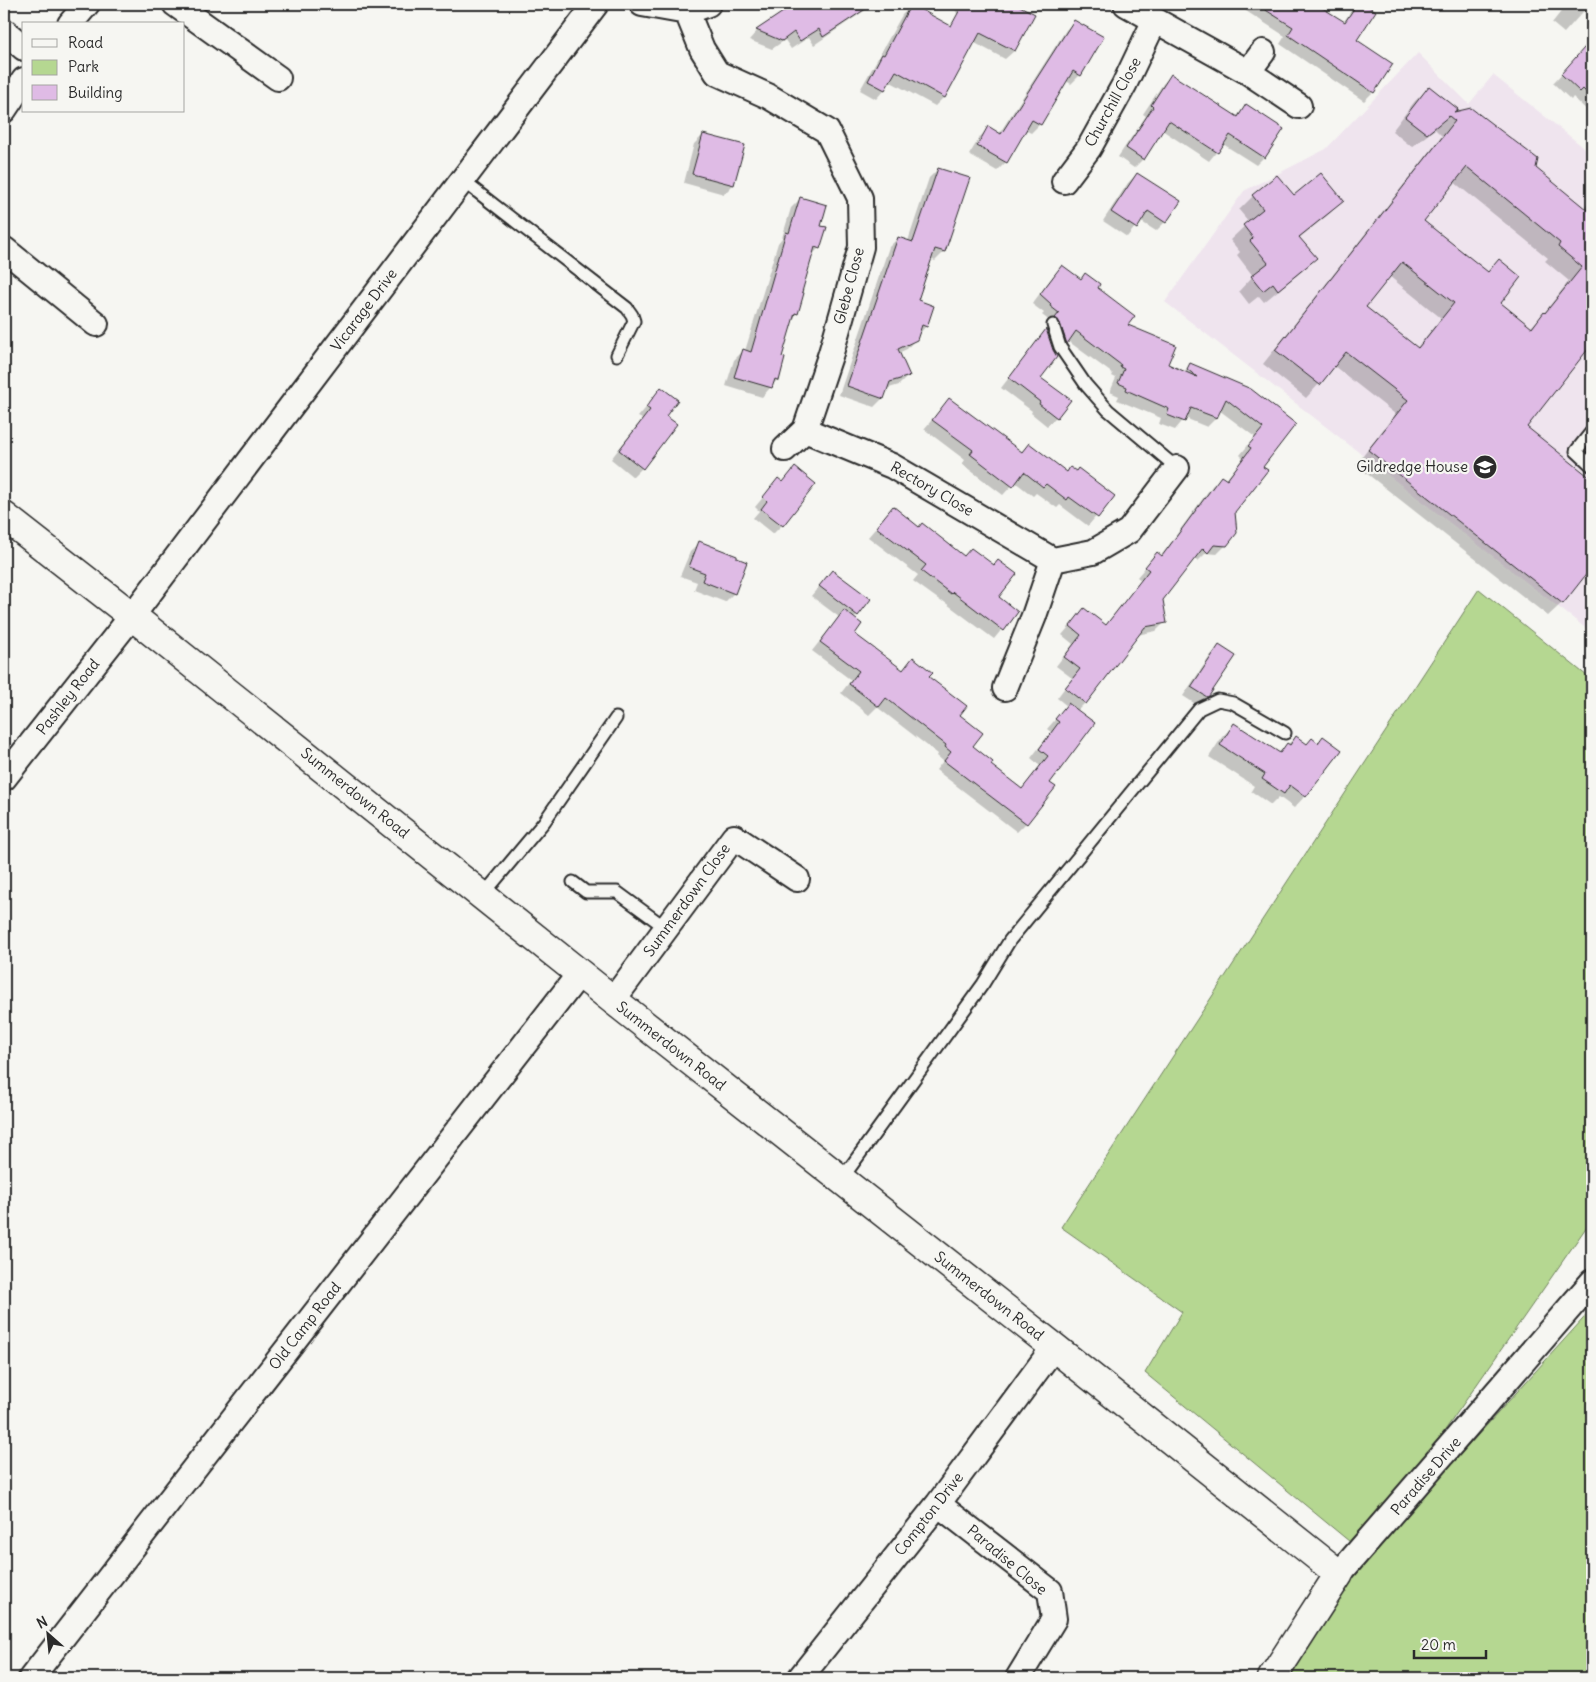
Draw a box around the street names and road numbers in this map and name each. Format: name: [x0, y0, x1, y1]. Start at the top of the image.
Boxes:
street label: Churchill Close: [1080, 54, 1145, 150]
street label: Glebe Close: [829, 245, 868, 326]
street label: Vicarage Drive: [326, 265, 401, 355]
street label: Rectory Close: [887, 457, 977, 520]
street label: Pashley Road: [32, 655, 103, 739]
street label: Summerdown Road: [297, 743, 413, 842]
street label: Summerdown Close: [639, 839, 734, 960]
street label: Summerdown Road: [613, 997, 730, 1094]
street label: Summerdown Road: [931, 1247, 1048, 1344]
street label: Old Camp Road: [264, 1278, 345, 1373]
street label: Paradise Drive: [1386, 1433, 1465, 1519]
street label: Compton Drive: [890, 1468, 967, 1559]
street label: Paradise Close: [963, 1521, 1051, 1599]

